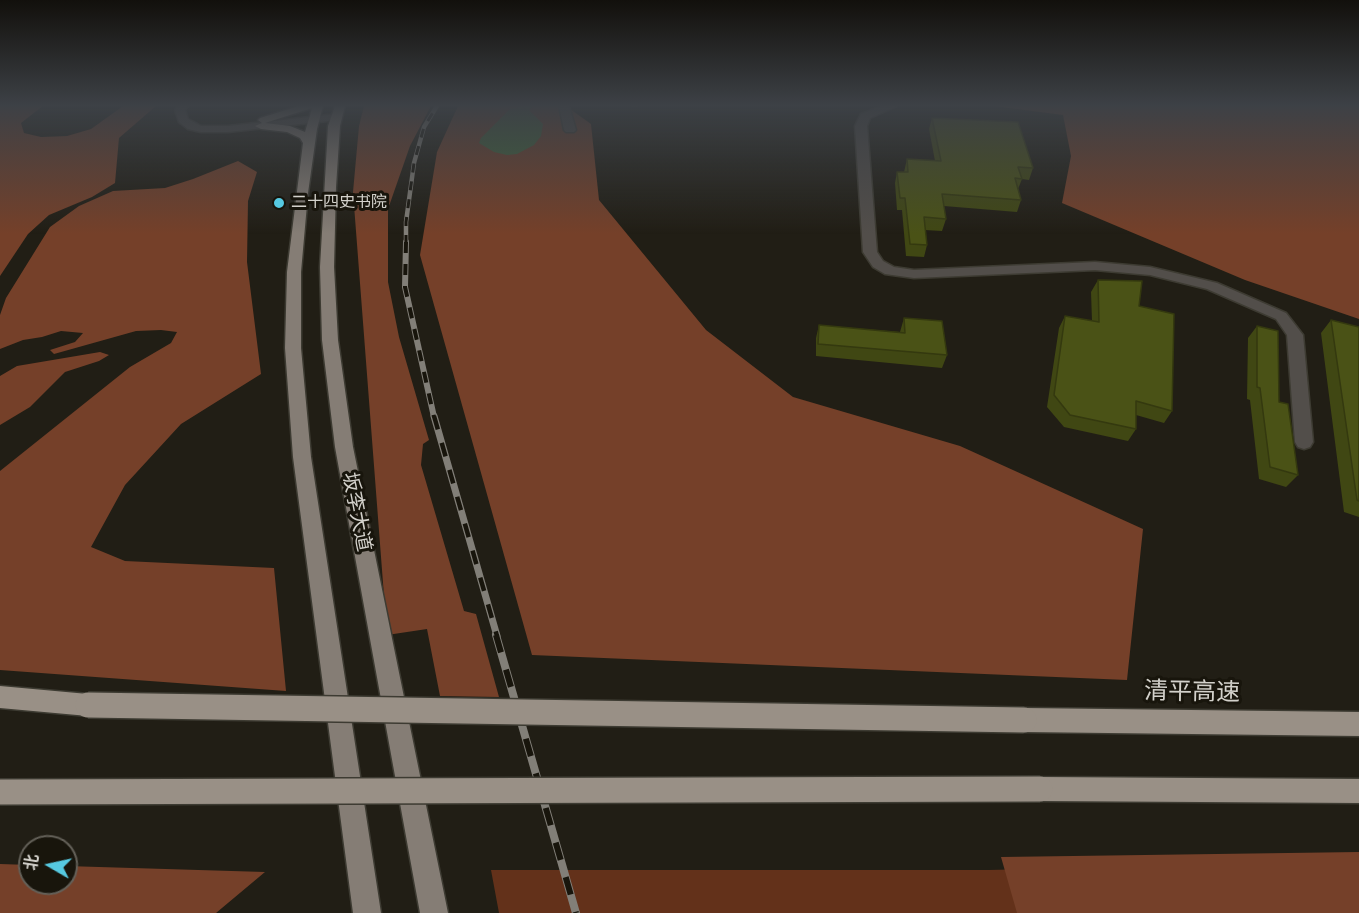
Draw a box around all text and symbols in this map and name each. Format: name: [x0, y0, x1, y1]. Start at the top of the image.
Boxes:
place label: 二十四史书院: [291, 193, 387, 213]
marker: 二十四史书院: [272, 196, 286, 210]
street label: 坂李大道: [337, 470, 375, 554]
street label: 清平高速: [1144, 678, 1240, 708]
north arrow: [18, 835, 78, 895]
text: 北: [21, 853, 43, 872]

